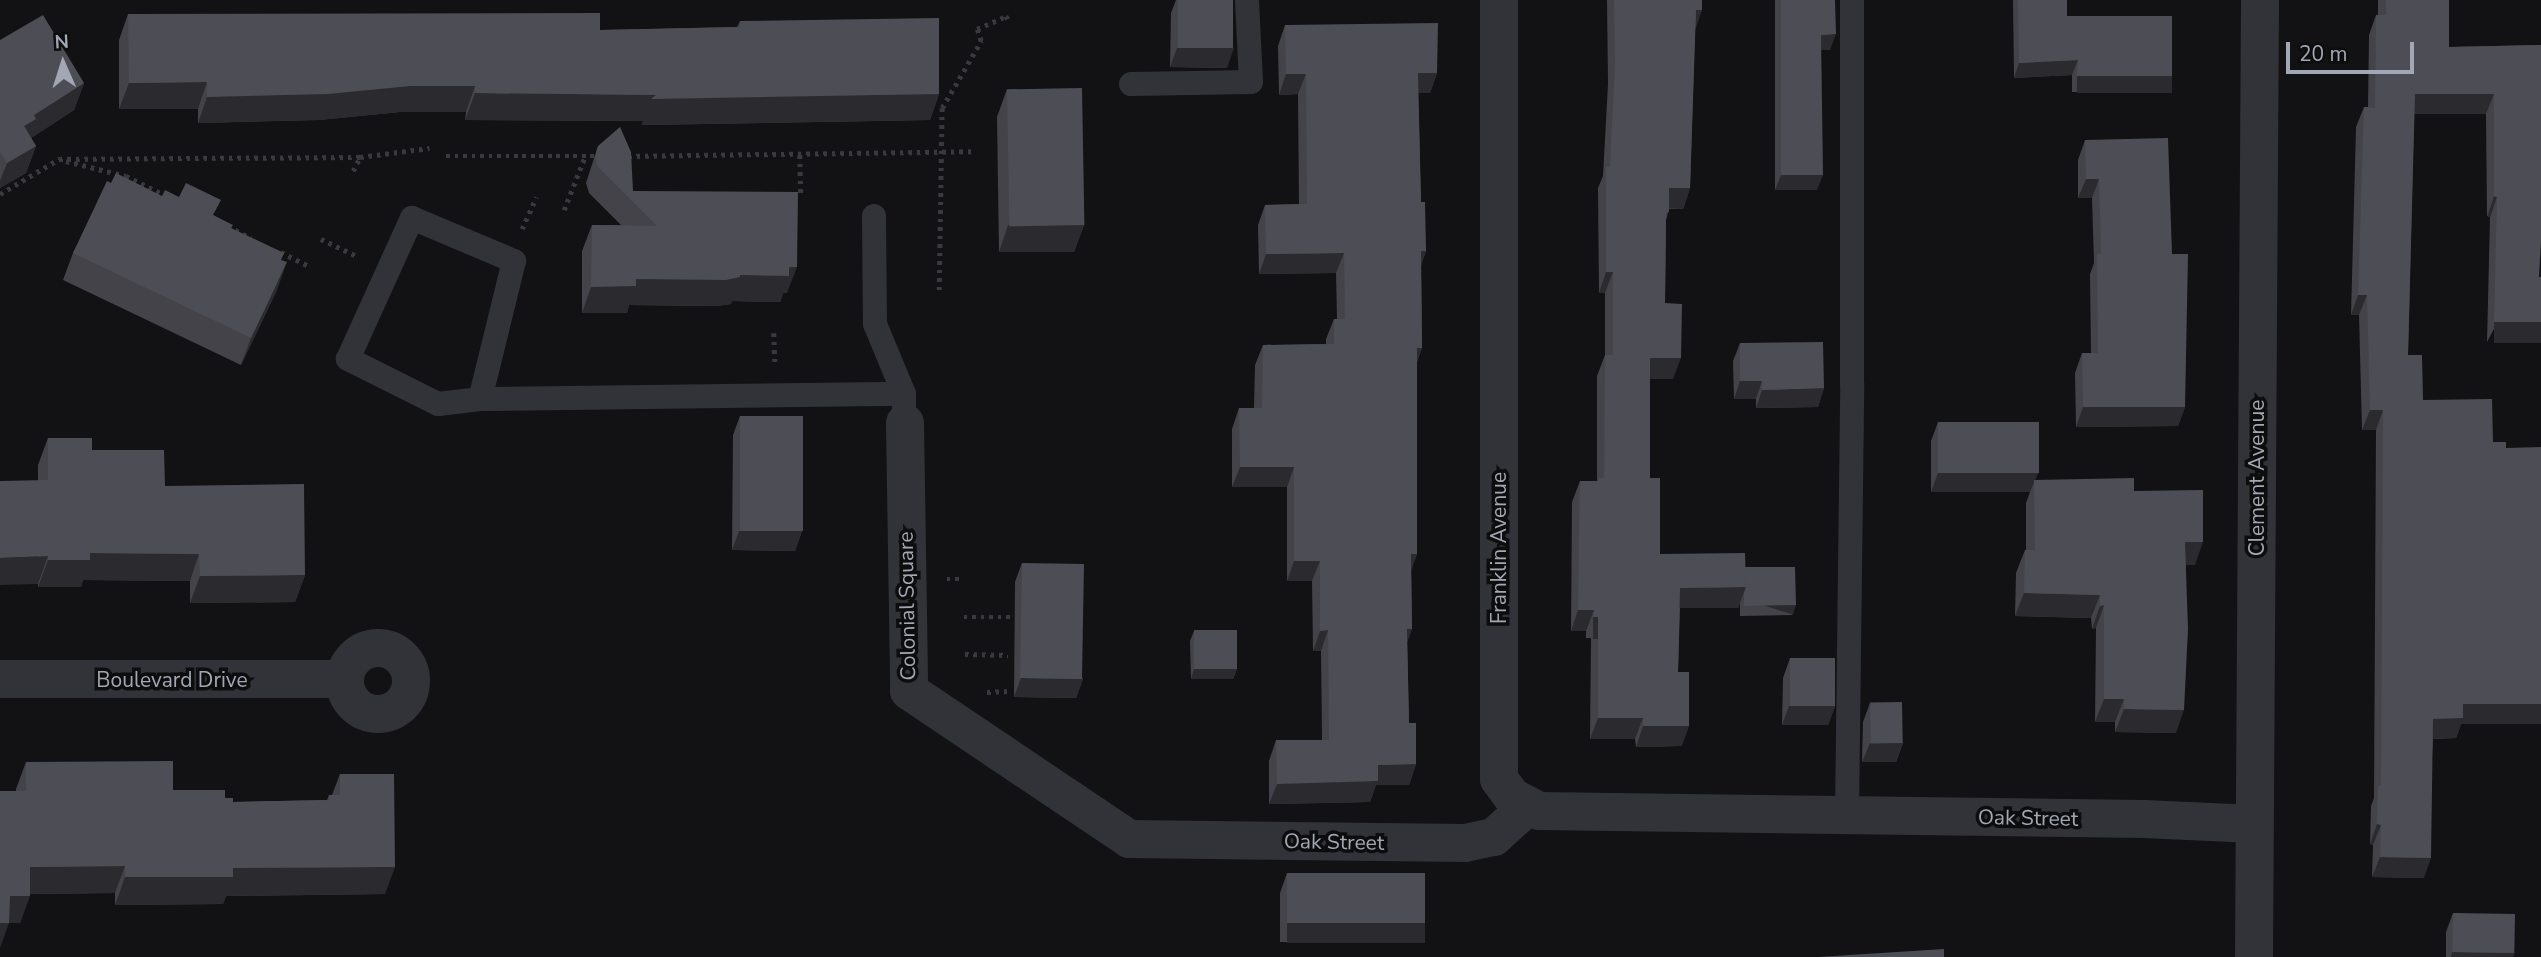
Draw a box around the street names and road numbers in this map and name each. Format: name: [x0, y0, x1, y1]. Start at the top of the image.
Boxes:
street label: Clement Avenue: [2244, 400, 2270, 556]
street label: Franklin Avenue: [1486, 472, 1512, 624]
street label: Colonial Square: [893, 531, 921, 681]
street label: Boulevard Drive: [96, 667, 248, 693]
street label: Oak Street: [1978, 805, 2078, 831]
street label: Oak Street: [1284, 829, 1384, 855]

